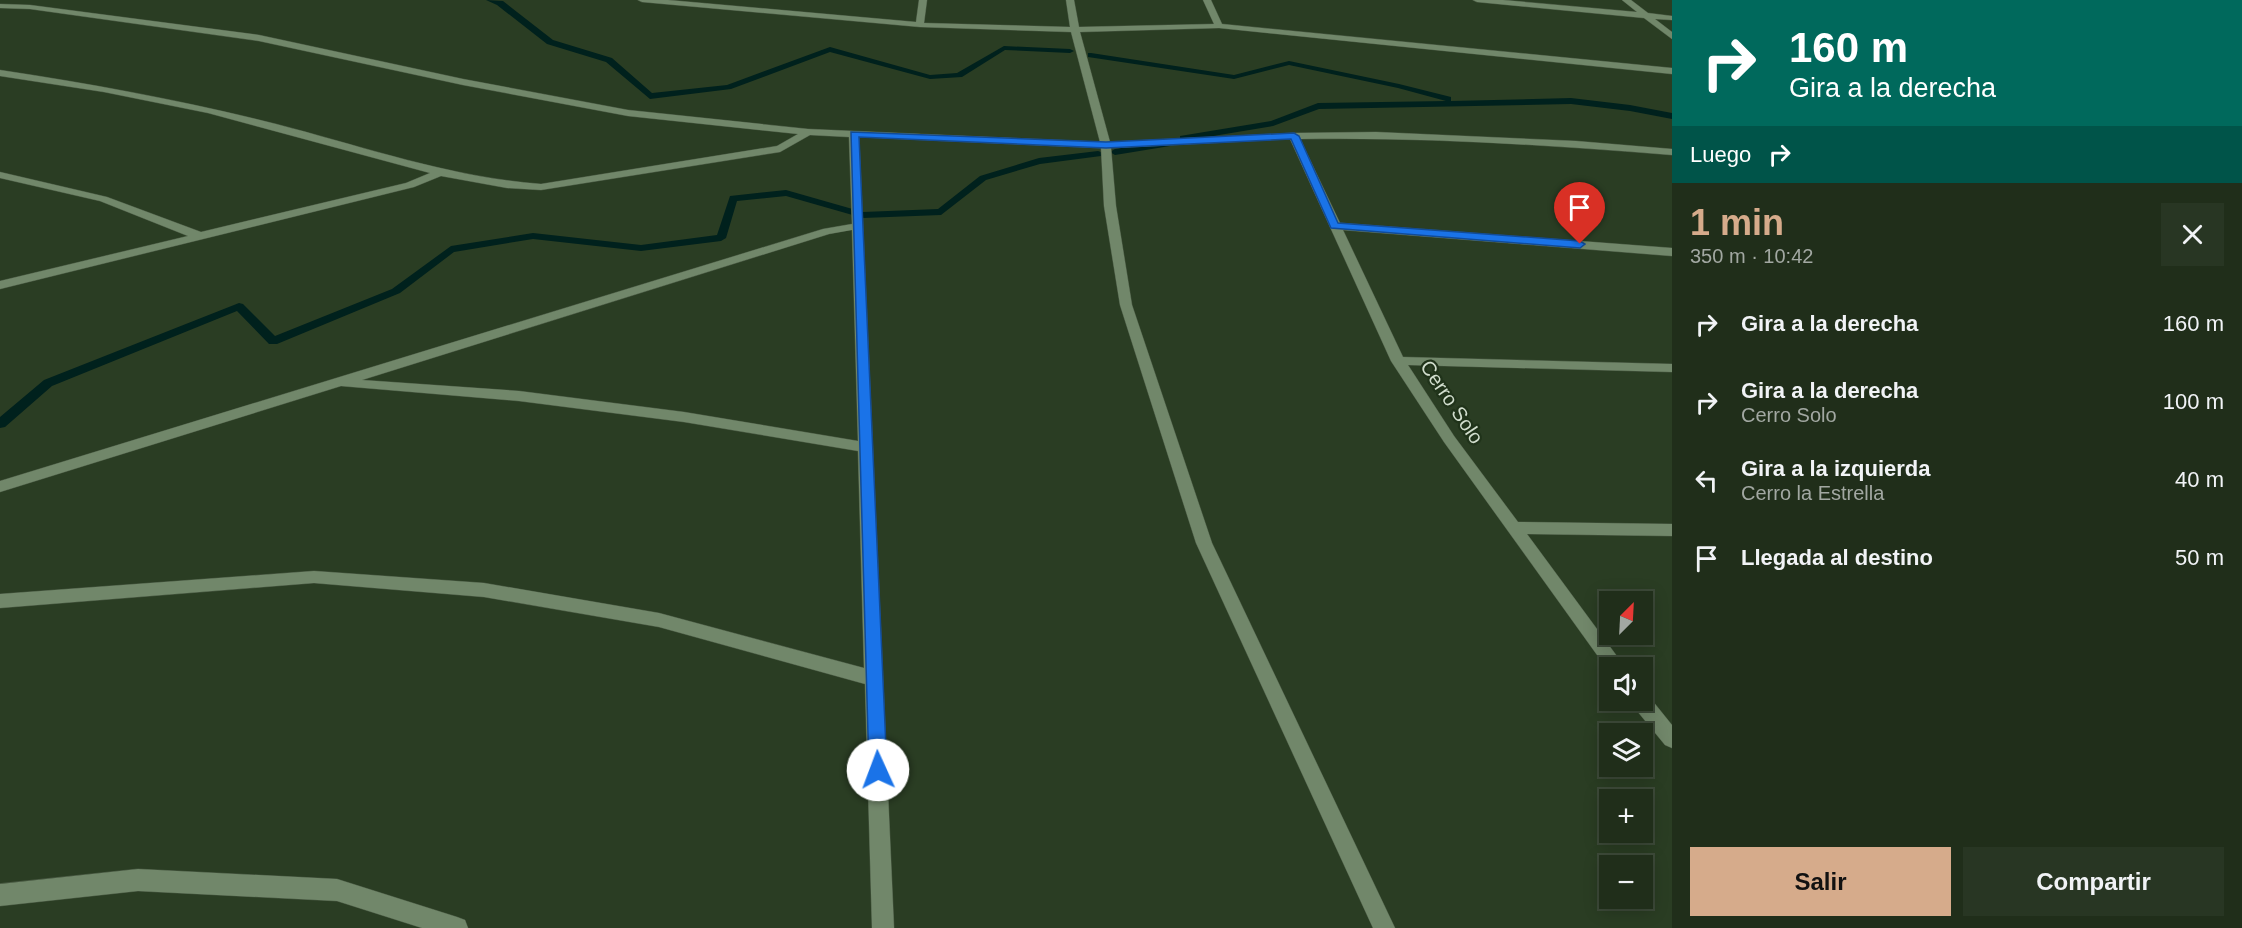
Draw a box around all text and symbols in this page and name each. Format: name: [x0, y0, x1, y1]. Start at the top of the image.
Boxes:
icon: right: [1690, 24, 1768, 102]
text: 160 m: [1789, 24, 1908, 71]
text: Gira a la derecha: [1789, 73, 1996, 103]
icon: right: [1763, 138, 1796, 171]
text: Luego: [1690, 142, 1751, 167]
pin: [1554, 182, 1605, 244]
icon: arrive: [1563, 191, 1596, 224]
text: 1 min: [1690, 202, 1784, 243]
button: close: [2161, 203, 2224, 266]
text: 350 m · 10:42: [1690, 245, 1813, 267]
icon: right: [1690, 308, 1723, 341]
text: Gira a la derecha: [1741, 311, 1918, 336]
text: 160 m: [2163, 311, 2224, 336]
street label: Cerro Solo: [1416, 356, 1488, 448]
text: Gira a la derecha: [1741, 378, 1918, 403]
icon: right: [1690, 386, 1723, 419]
text: 100 m: [2163, 389, 2224, 414]
text: Cerro Solo: [1741, 404, 1837, 426]
text: Gira a la izquierda: [1741, 456, 1931, 481]
icon: left: [1690, 464, 1723, 497]
text: 40 m: [2175, 467, 2224, 492]
text: Cerro la Estrella: [1741, 482, 1884, 504]
icon: arrive: [1690, 542, 1723, 575]
text: Llegada al destino: [1741, 545, 1933, 570]
text: 50 m: [2175, 545, 2224, 570]
north arrow: [1599, 591, 1653, 645]
map controls: [1599, 591, 1653, 909]
button: sound: [1599, 657, 1653, 711]
button: layers: [1599, 723, 1653, 777]
position arrow: [846, 738, 910, 802]
button: +: [1599, 789, 1653, 843]
button: Salir: [1690, 847, 1951, 916]
button: Compartir: [1963, 847, 2224, 916]
button: −: [1599, 855, 1653, 909]

